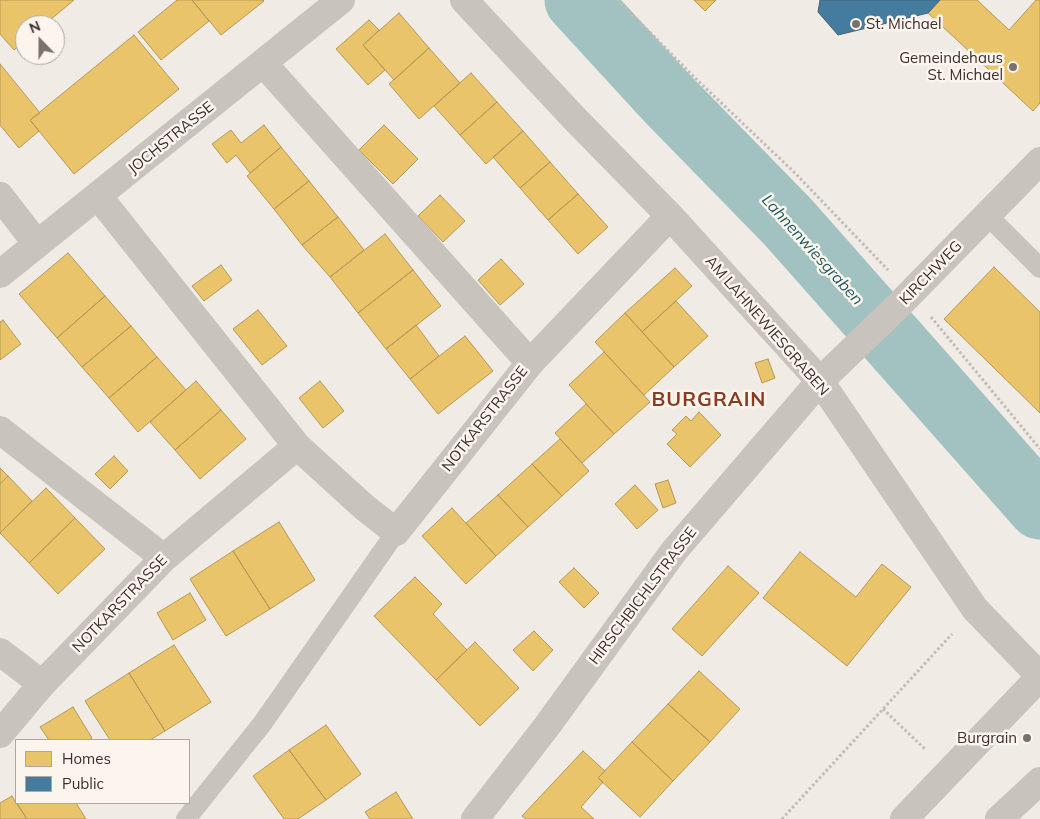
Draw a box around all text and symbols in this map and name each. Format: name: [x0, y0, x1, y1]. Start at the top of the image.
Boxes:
north arrow: [15, 15, 65, 65]
place label: St. Michael: [866, 15, 941, 33]
text: N: [26, 17, 43, 37]
marker: St. Michael: [850, 18, 862, 30]
place label: Gemeindehaus St. Michael: [899, 49, 1003, 84]
marker: Gemeindehaus St. Michael: [1007, 61, 1019, 73]
street label: JOCHSTRASSE: [124, 98, 218, 178]
water label: Lahnenwiesgraben: [757, 191, 867, 309]
street label: KIRCHWEG: [896, 237, 966, 309]
street label: AM LAHNEWIESGRABEN: [701, 253, 833, 399]
street label: NOTKARSTRASSE: [438, 363, 532, 475]
district label: BURGRAIN: [651, 388, 767, 412]
street label: HIRSCHBICHLSTRASSE: [585, 524, 701, 668]
street label: NOTKARSTRASSE: [69, 552, 171, 656]
place label: Burgrain: [957, 729, 1017, 747]
marker: Burgrain: [1021, 732, 1033, 744]
legend: [15, 739, 190, 804]
text: Homes: [62, 749, 111, 768]
text: Public: [62, 774, 104, 793]

